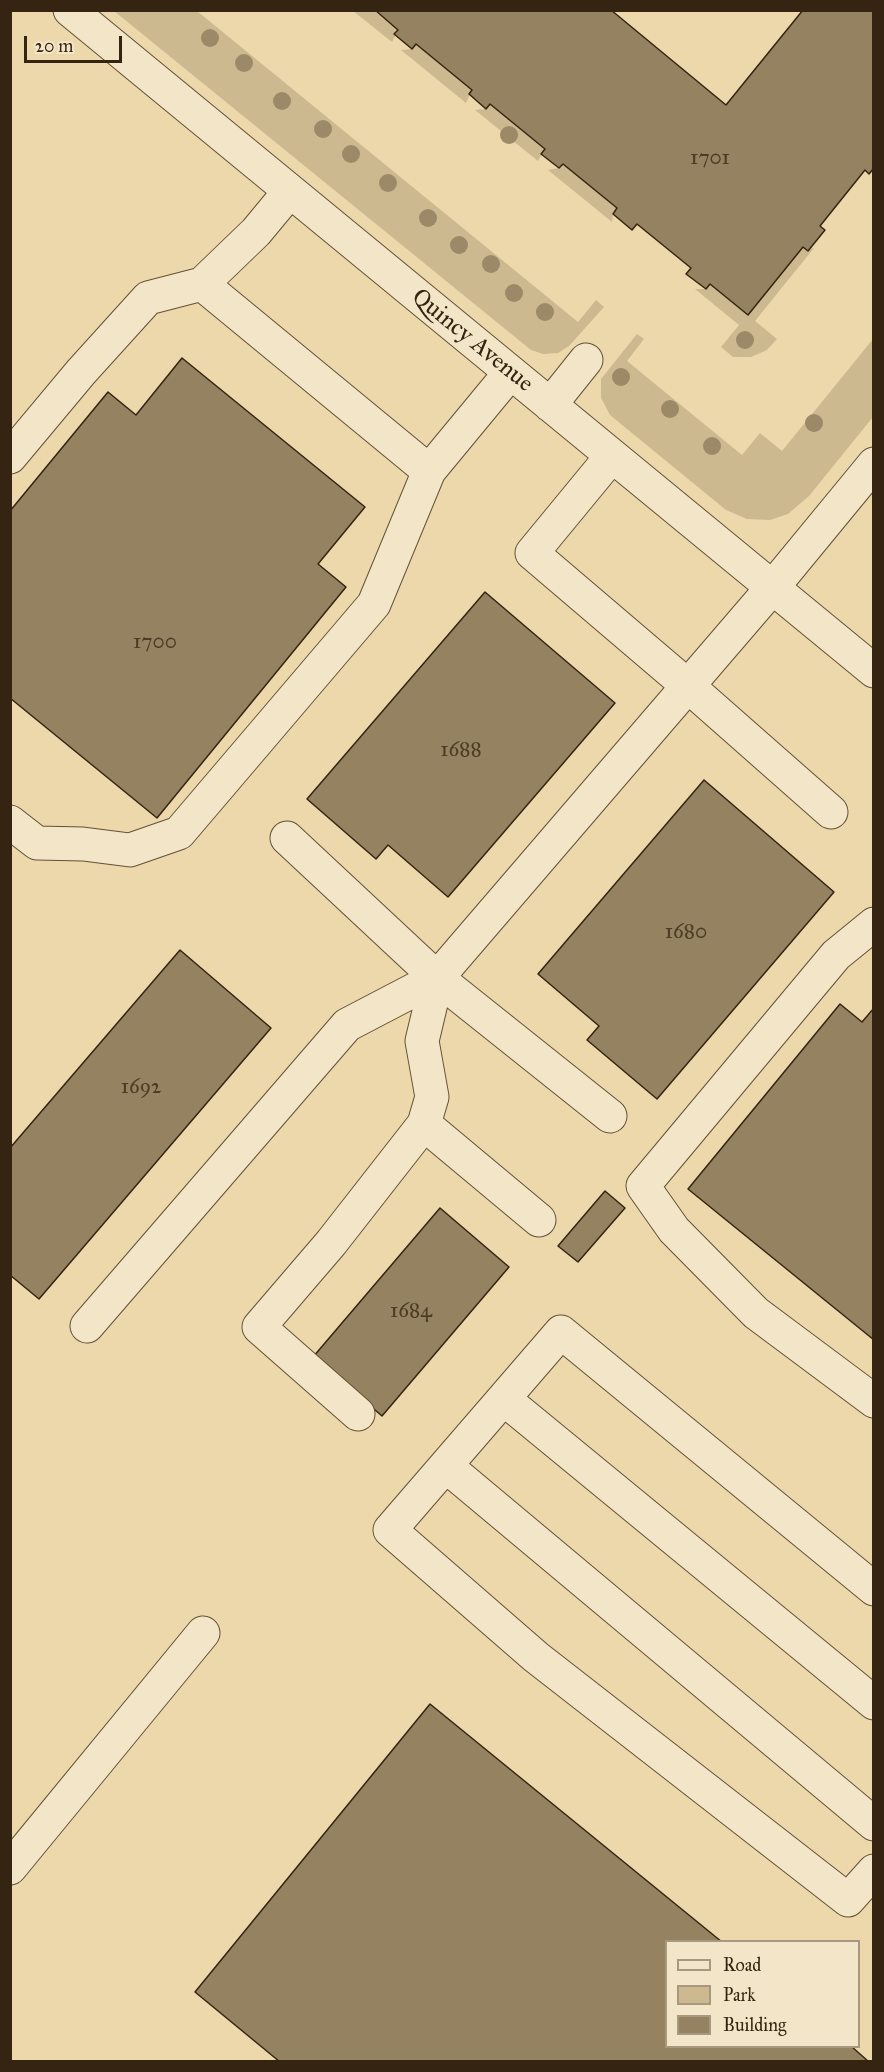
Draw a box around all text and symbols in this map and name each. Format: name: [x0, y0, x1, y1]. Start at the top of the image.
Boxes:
scale bar: [27, 24, 124, 62]
text: 20 m: [35, 35, 73, 57]
house number: 1701: [690, 146, 730, 172]
street label: Quincy Avenue: [405, 283, 539, 399]
house number: 1700: [133, 630, 177, 656]
house number: 1688: [440, 738, 482, 764]
house number: 1680: [665, 920, 707, 946]
house number: 1692: [121, 1075, 161, 1101]
house number: 1684: [390, 1299, 432, 1325]
legend: [665, 1940, 860, 2048]
text: Road: [723, 1954, 761, 1976]
text: Park: [723, 1984, 756, 2006]
text: Building: [723, 2014, 786, 2036]

